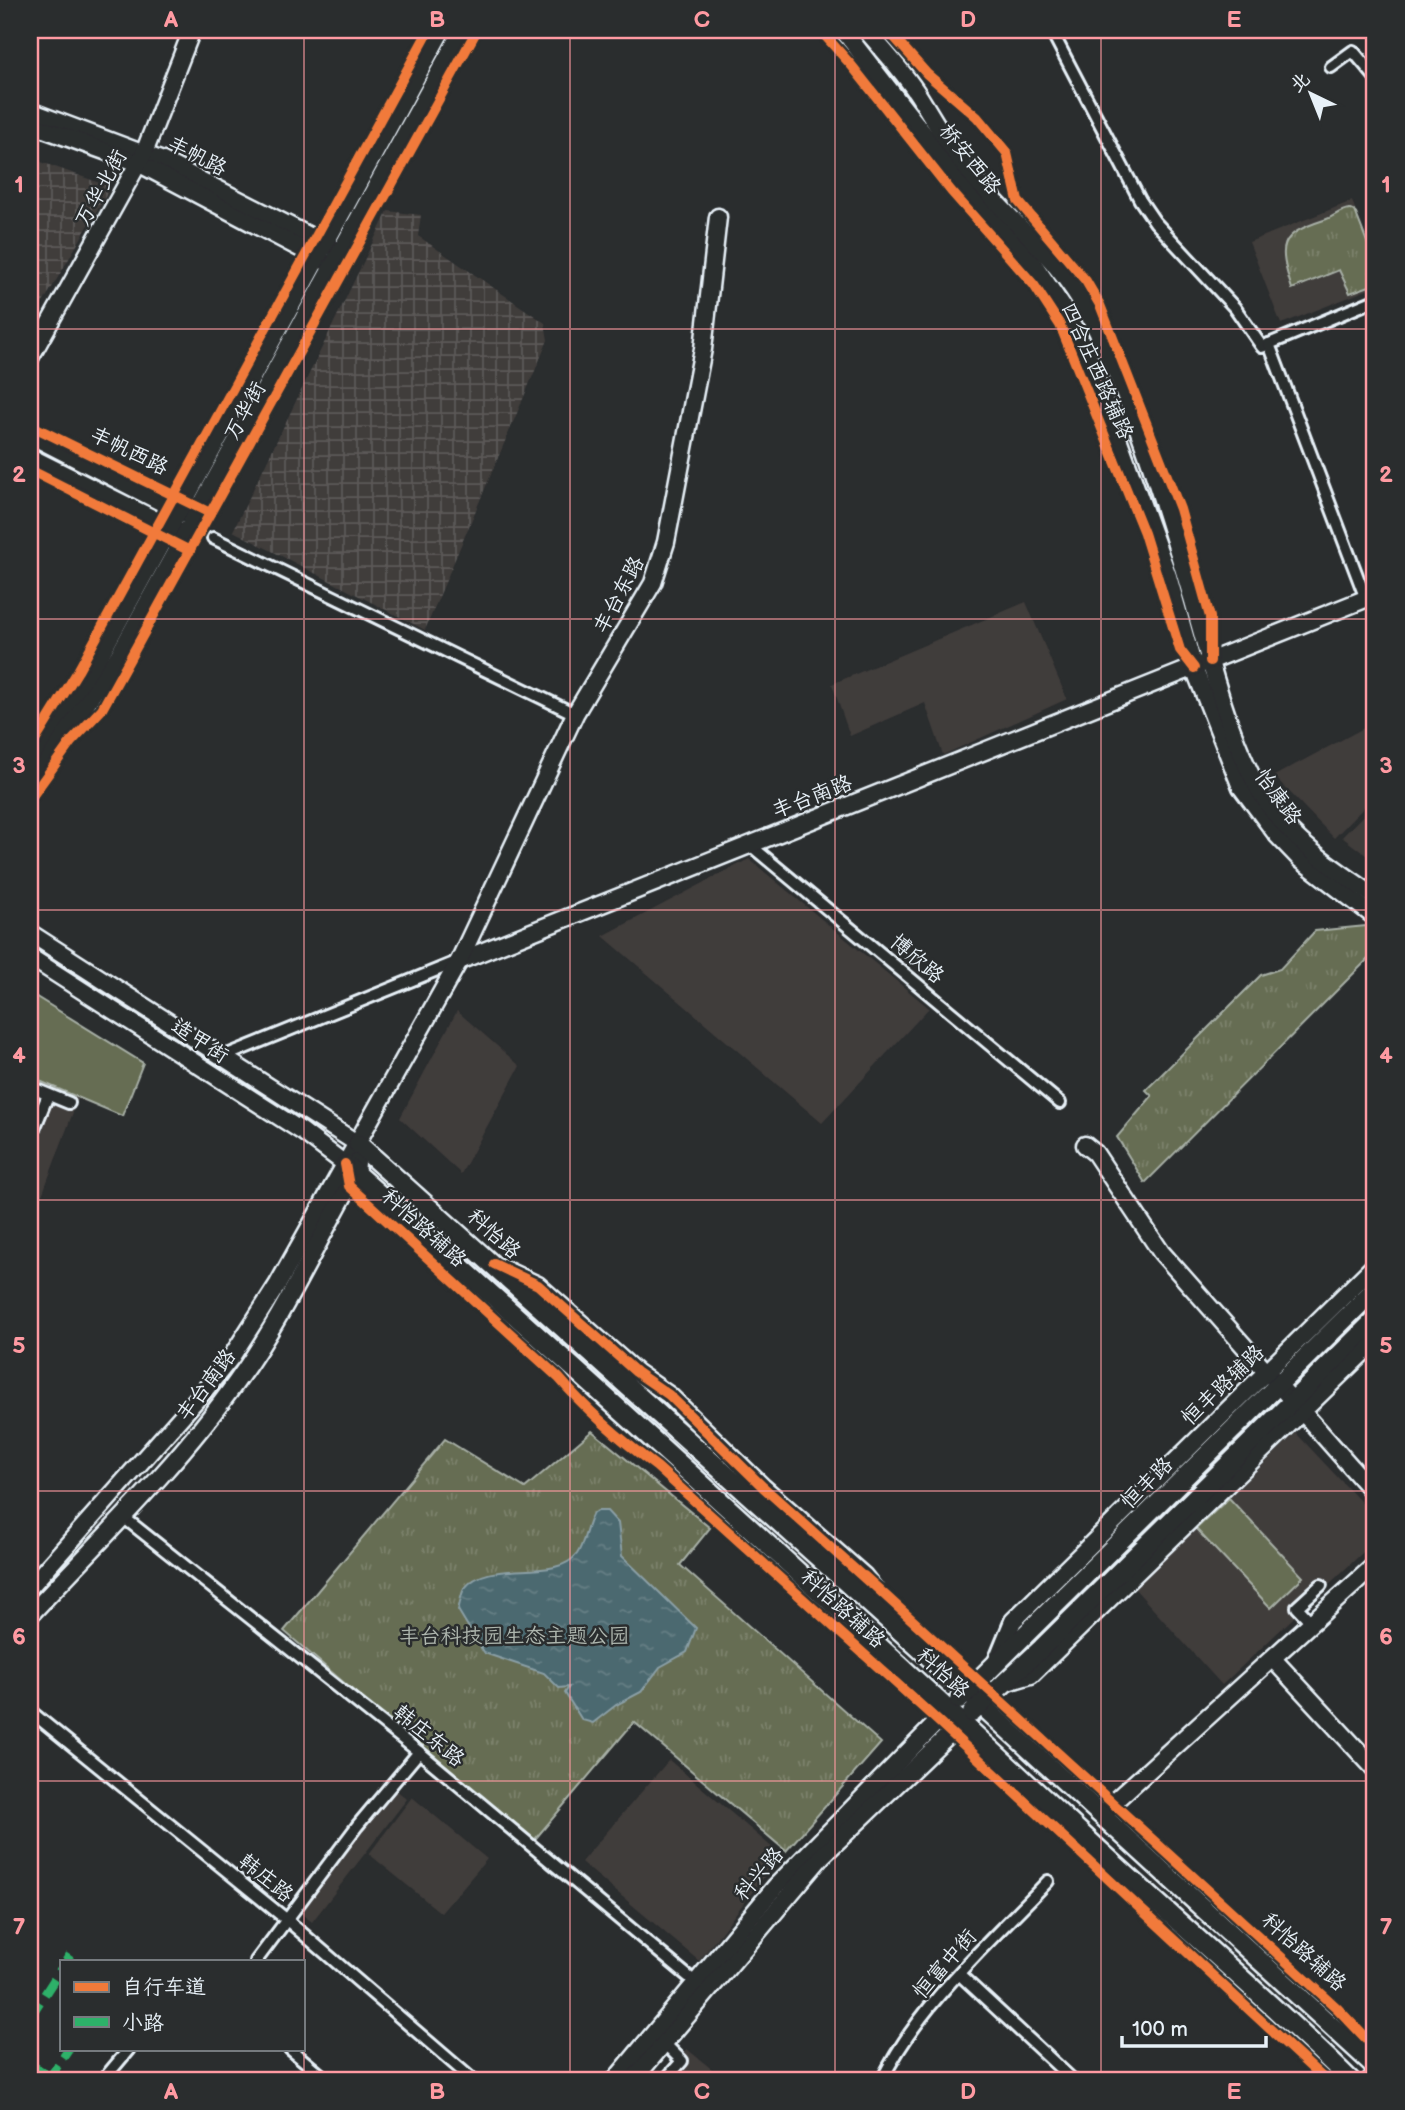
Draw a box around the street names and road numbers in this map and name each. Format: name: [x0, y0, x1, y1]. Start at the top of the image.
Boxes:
street label: 桥安西路: [934, 118, 1006, 200]
street label: 丰帆路: [163, 131, 231, 181]
street label: 万华北街: [70, 145, 132, 231]
street label: 四合庄西路辅路: [1056, 299, 1138, 443]
street label: 万华街: [219, 377, 271, 445]
street label: 丰帆西路: [86, 421, 172, 481]
street label: 丰台东路: [588, 552, 650, 638]
street label: 怡康路: [1249, 764, 1307, 830]
street label: 丰台南路: [768, 770, 856, 824]
street label: 博欣路: [885, 929, 949, 989]
street label: 造甲街: [167, 1013, 233, 1069]
street label: 科怡路辅路: [377, 1184, 471, 1272]
street label: 科怡路: [462, 1204, 526, 1264]
street label: 恒丰路辅路: [1177, 1340, 1269, 1430]
street label: 丰台南路: [171, 1344, 241, 1426]
street label: 恒丰路: [1116, 1452, 1178, 1514]
street label: 科怡路辅路: [796, 1565, 890, 1653]
street label: 科怡路: [911, 1642, 975, 1704]
street label: 韩庄东路: [388, 1700, 470, 1772]
street label: 科兴路: [729, 1842, 789, 1906]
street label: 韩庄路: [234, 1848, 298, 1908]
street label: 科怡路辅路: [1257, 1908, 1351, 1996]
street label: 恒富中街: [908, 1924, 982, 2004]

